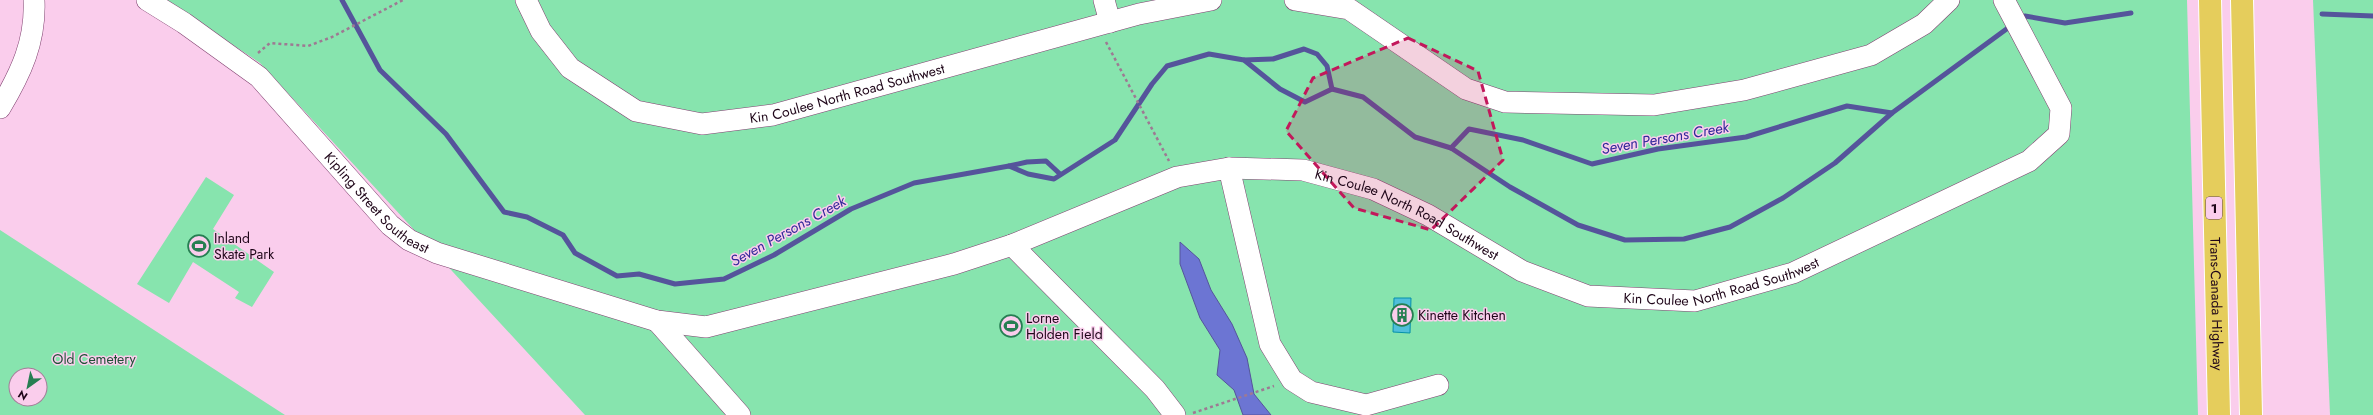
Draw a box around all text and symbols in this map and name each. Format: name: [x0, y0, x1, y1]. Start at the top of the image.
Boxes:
street label: Kin Coulee North Road Southwest: [748, 58, 947, 128]
water label: Seven Persons Creek: [1600, 116, 1731, 160]
street label: Kipling Street Southeast: [320, 147, 433, 258]
street label: Kin Coulee North Road Southwest: [1313, 164, 1503, 265]
water label: Seven Persons Creek: [726, 190, 850, 272]
road number: 1: [2206, 197, 2222, 219]
place label: Inland Skate Park: [214, 228, 275, 264]
sports icon: Inland Skate Park: [186, 233, 212, 259]
street label: Trans-Canada Highway: [2205, 237, 2228, 372]
street label: Kin Coulee North Road Southwest: [1623, 252, 1823, 311]
building icon: Kinette Kitchen: [1389, 302, 1415, 328]
place label: Kinette Kitchen: [1418, 305, 1506, 325]
place label: Lorne Holden Field: [1026, 308, 1103, 344]
sports icon: Lorne Holden Field: [998, 313, 1024, 339]
park label: Old Cemetery: [52, 349, 137, 369]
north arrow: [8, 367, 48, 407]
text: N: [15, 386, 31, 404]

